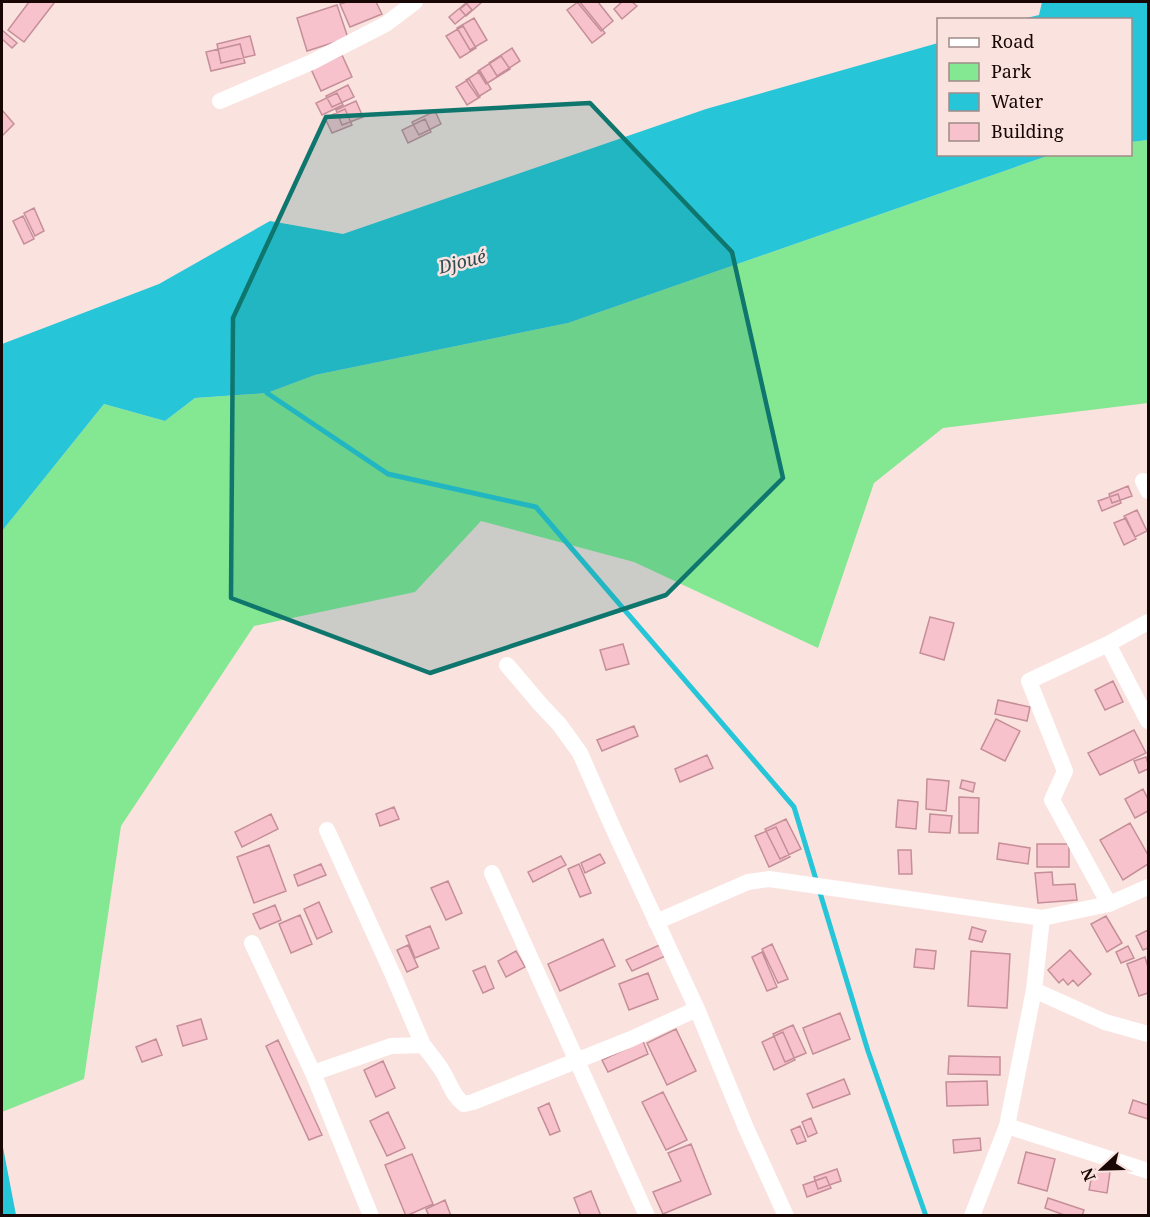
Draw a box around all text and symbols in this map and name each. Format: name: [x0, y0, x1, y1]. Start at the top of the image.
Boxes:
legend: [937, 18, 1132, 156]
text: Road: [991, 29, 1034, 53]
text: Park: [991, 59, 1031, 83]
text: Water: [991, 89, 1044, 113]
text: Building: [991, 119, 1064, 143]
water label: Djoué: [435, 243, 489, 279]
north arrow: [1072, 1139, 1132, 1199]
text: N: [1075, 1164, 1101, 1185]

